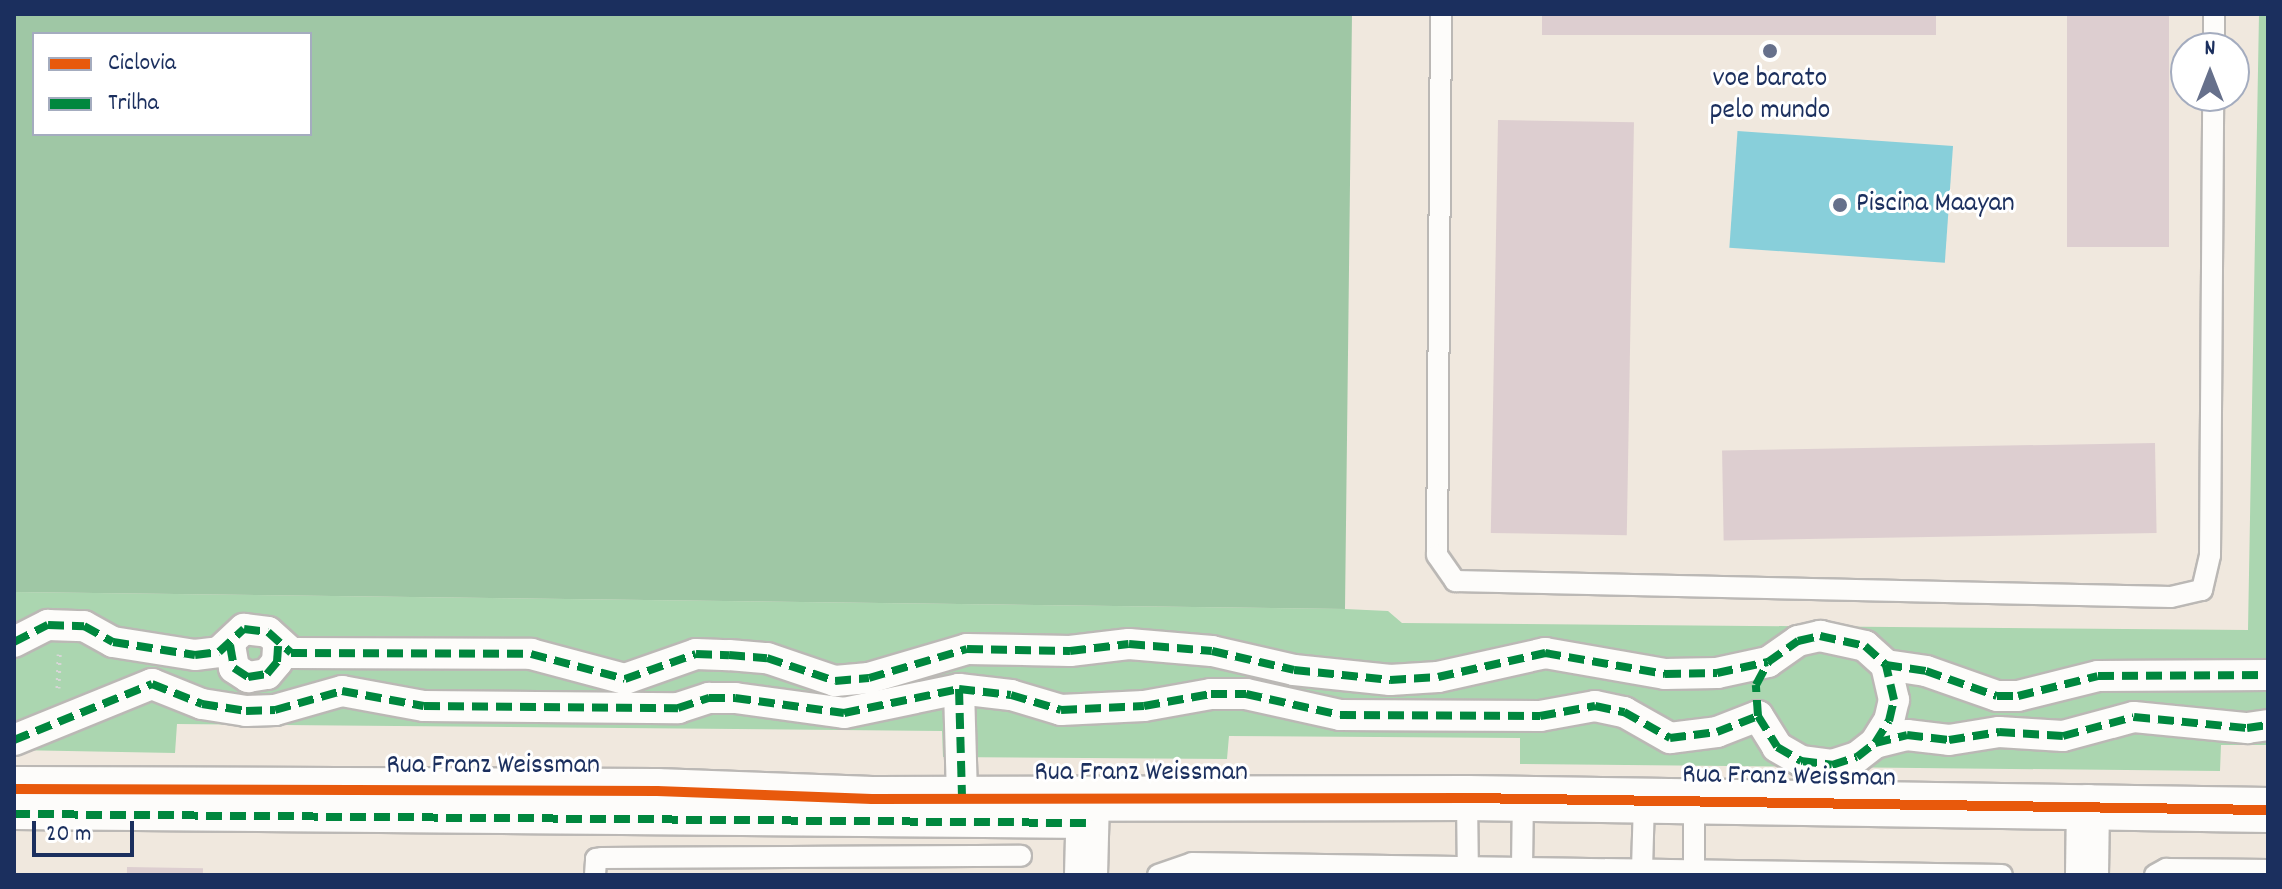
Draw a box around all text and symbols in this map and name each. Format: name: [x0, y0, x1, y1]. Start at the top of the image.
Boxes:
legend: [32, 32, 312, 136]
north arrow: [2170, 32, 2250, 112]
text: N: [2205, 34, 2215, 65]
marker: voe barato pelo mundo: [1761, 42, 1779, 60]
text: Ciclovia: [108, 47, 176, 81]
place label: voe barato pelo mundo: [1710, 63, 1830, 129]
text: Trilha: [108, 87, 159, 121]
place label: Piscina Maayan: [1856, 188, 2015, 222]
marker: Piscina Maayan: [1831, 196, 1849, 214]
street label: Rua Franz Weissman: [386, 750, 600, 784]
street label: Rua Franz Weissman: [1034, 757, 1248, 791]
street label: Rua Franz Weissman: [1682, 759, 1896, 797]
scale bar: [36, 805, 138, 855]
text: 20 m: [46, 818, 92, 852]

